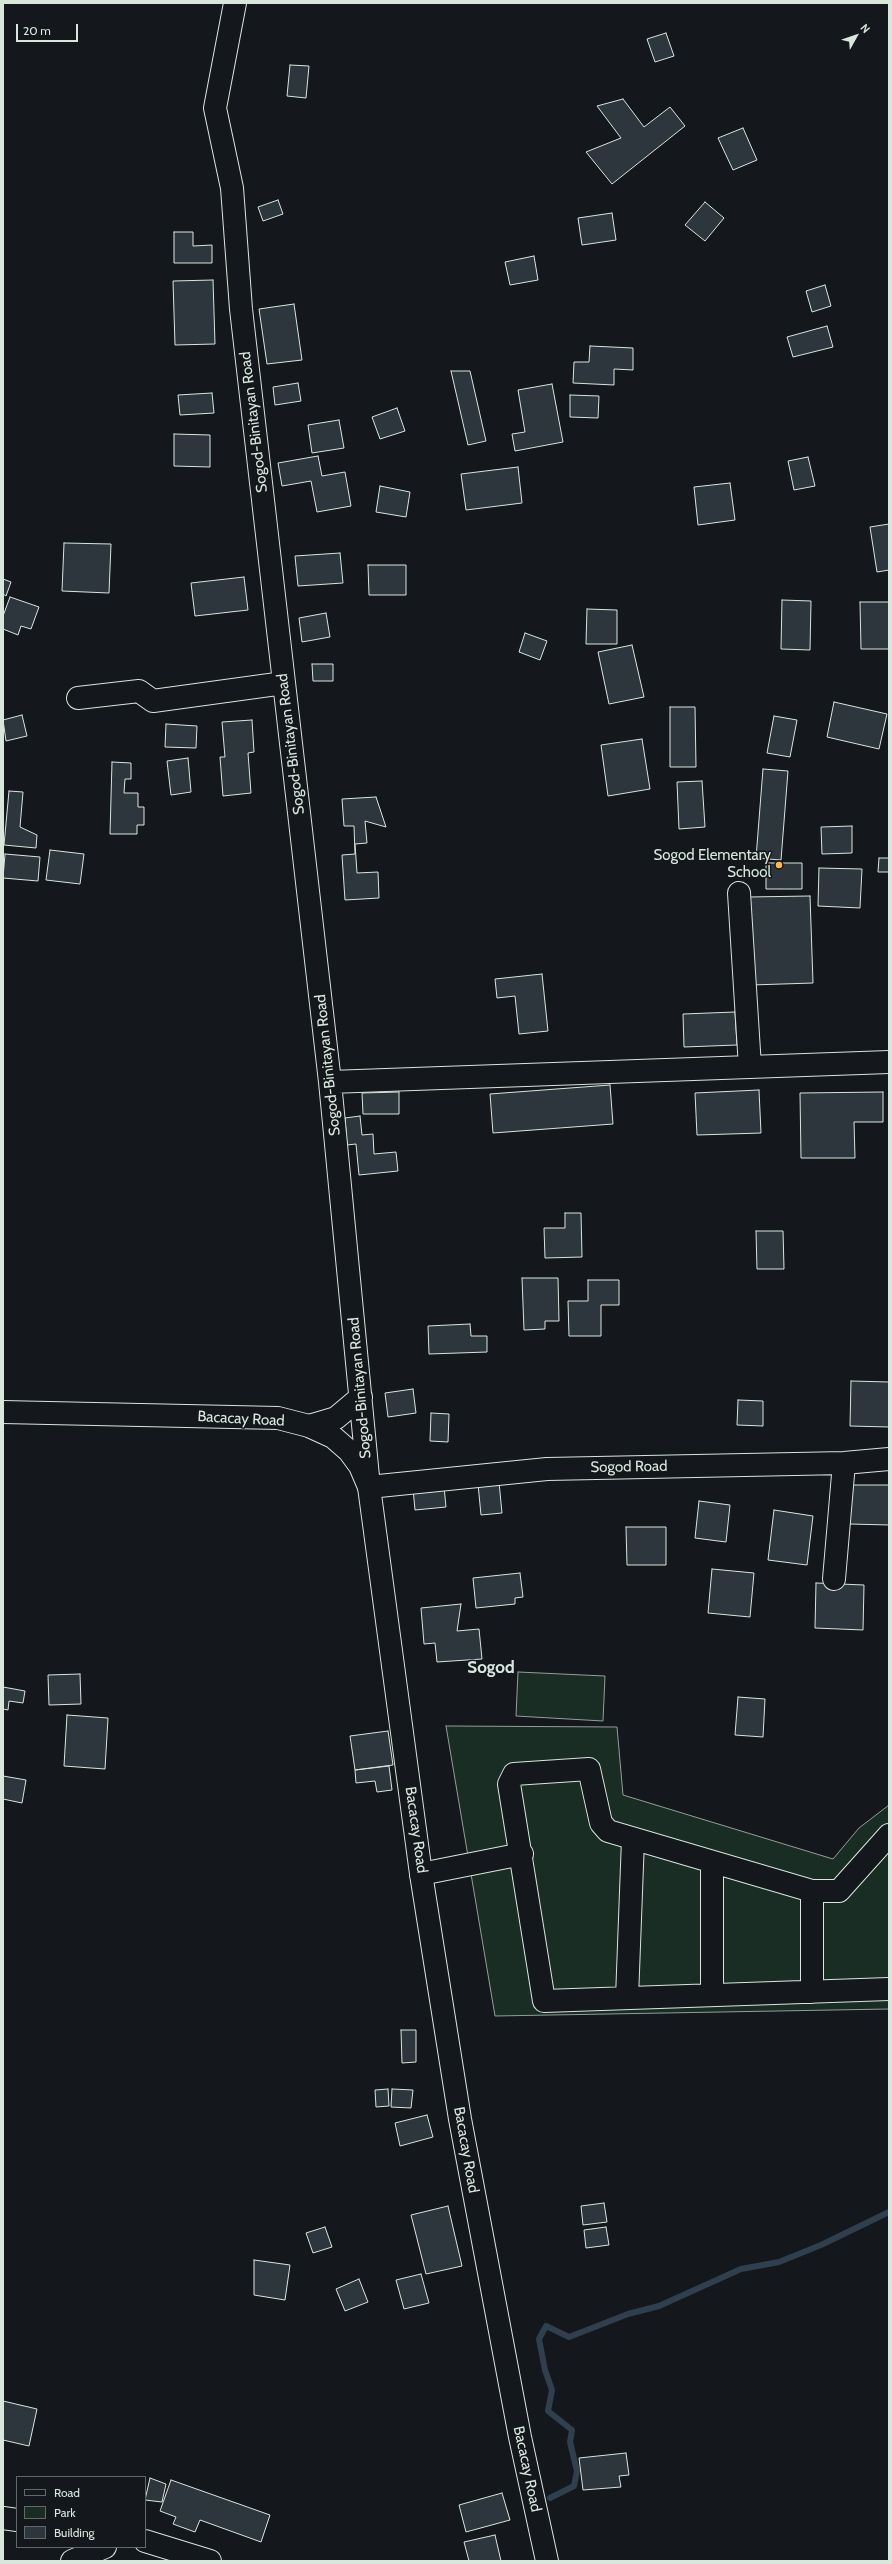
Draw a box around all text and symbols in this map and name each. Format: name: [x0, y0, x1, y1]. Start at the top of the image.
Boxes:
scale bar: [18, 16, 80, 42]
north arrow: [836, 16, 876, 56]
text: N: [857, 21, 873, 36]
text: 20 m: [23, 23, 51, 38]
street label: Sogod-Binitayan Road: [236, 350, 272, 494]
street label: Sogod-Binitayan Road: [273, 672, 309, 816]
place label: Sogod Elementary School: [653, 847, 771, 882]
marker: Sogod Elementary School: [774, 860, 784, 870]
street label: Sogod-Binitayan Road: [312, 993, 344, 1137]
street label: Sogod-Binitayan Road: [345, 1317, 375, 1459]
street label: Bacacay Road: [197, 1408, 285, 1430]
street label: Sogod Road: [590, 1457, 668, 1477]
district label: Sogod: [467, 1658, 515, 1678]
street label: Bacacay Road: [401, 1785, 431, 1875]
street label: Bacacay Road: [450, 2105, 482, 2195]
street label: Bacacay Road: [509, 2424, 545, 2514]
legend: [16, 2476, 146, 2548]
text: Road: [54, 2485, 80, 2500]
text: Park: [54, 2505, 76, 2520]
text: Building: [54, 2525, 95, 2540]

